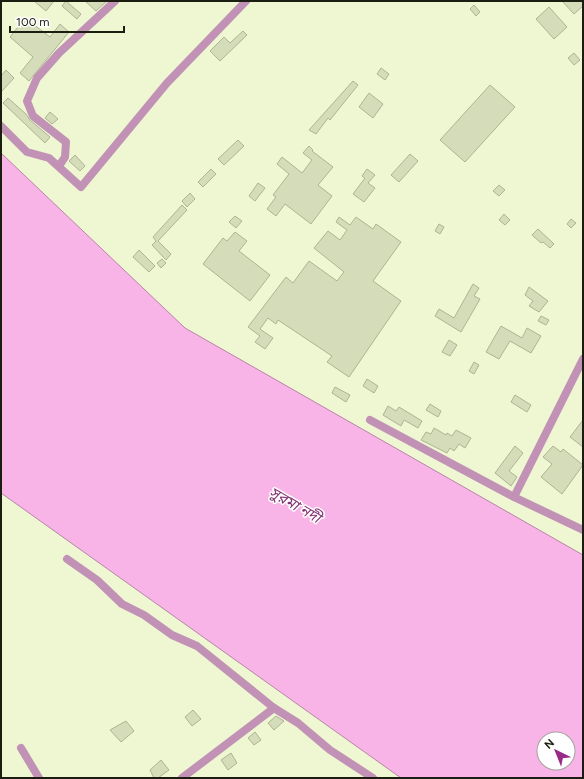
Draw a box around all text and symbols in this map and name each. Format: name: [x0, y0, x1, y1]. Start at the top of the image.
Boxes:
scale bar: [10, 8, 124, 34]
text: 100 m: [16, 15, 50, 29]
water label: সুরমা নদী: [266, 483, 327, 528]
north arrow: [536, 731, 576, 771]
text: N: [542, 736, 557, 752]

